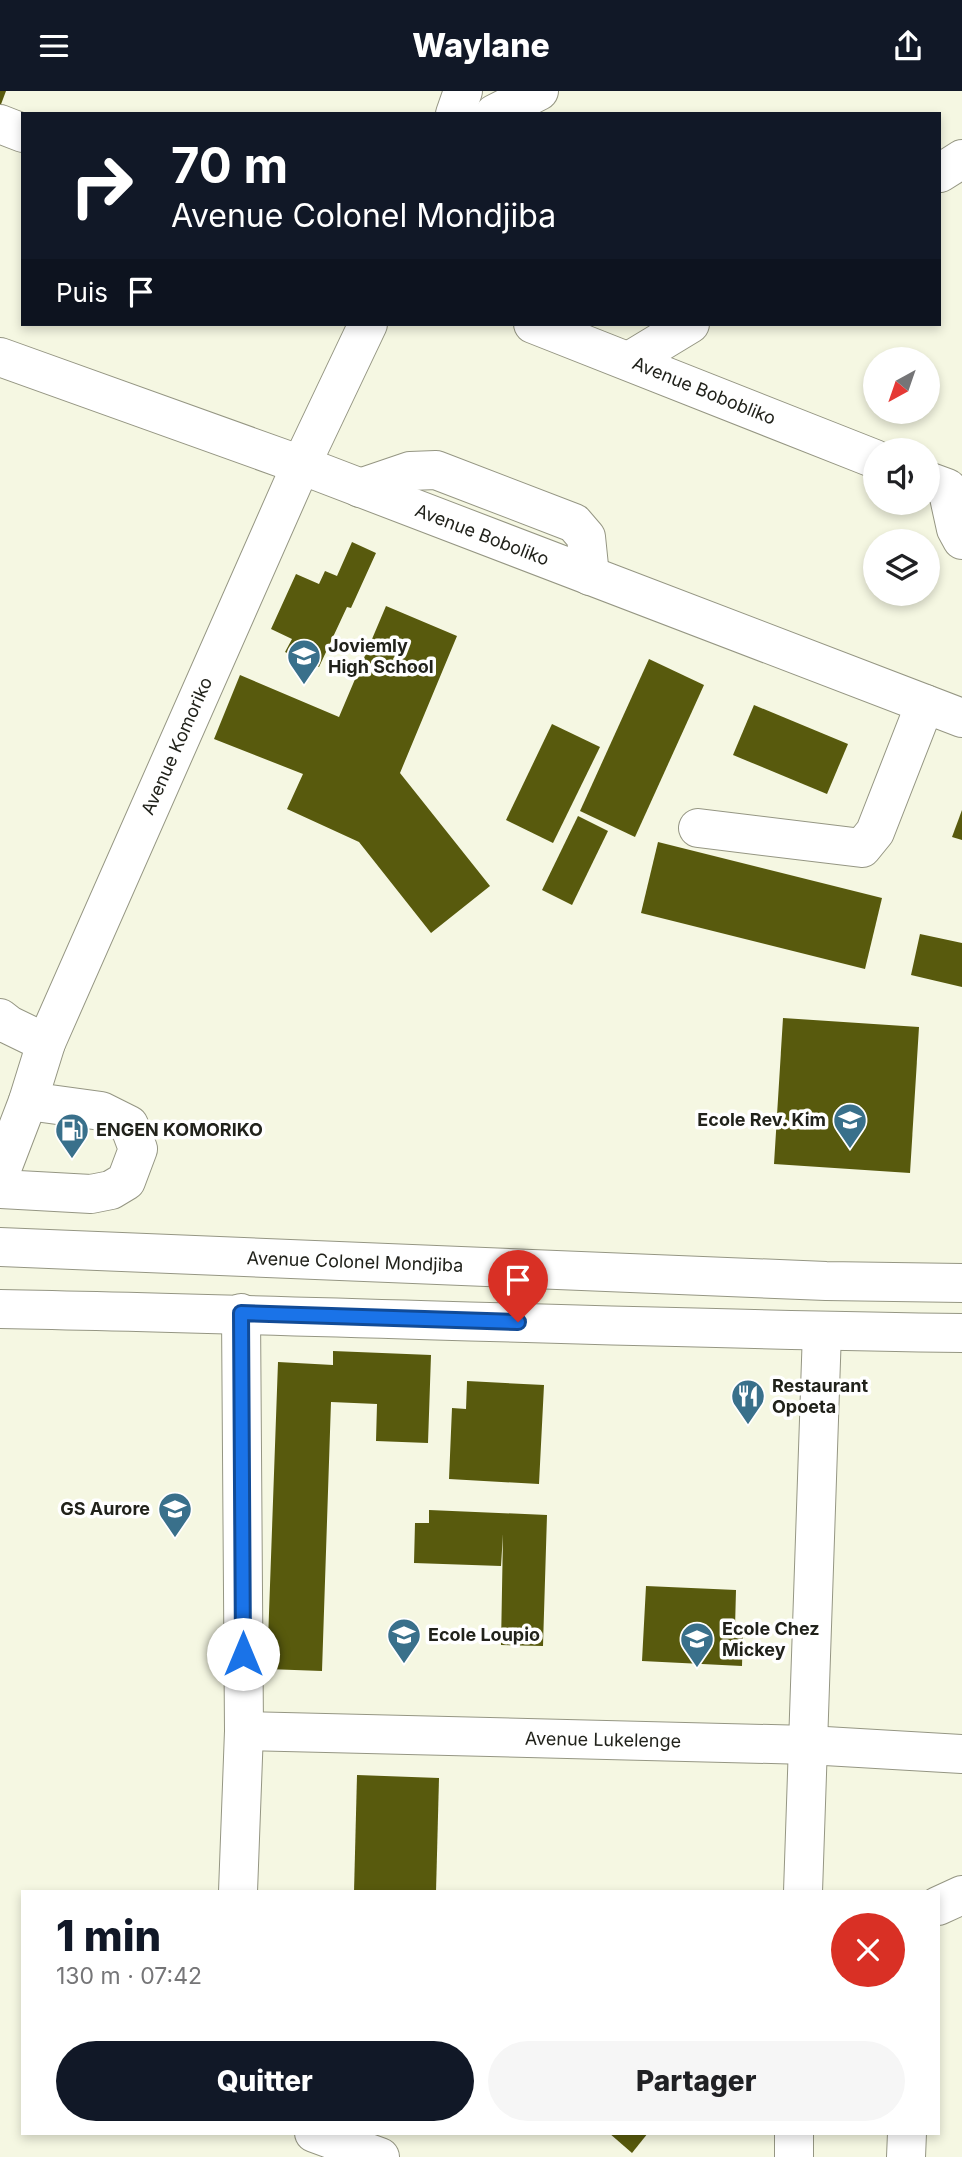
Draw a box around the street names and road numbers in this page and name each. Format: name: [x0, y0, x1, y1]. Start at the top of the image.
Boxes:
street label: Avenue Bobobliko: [629, 352, 779, 429]
street label: Avenue Boboliko: [412, 499, 552, 570]
street label: Avenue Komoriko: [137, 674, 216, 818]
street label: Avenue Colonel Mondjiba: [246, 1247, 464, 1276]
street label: Avenue Lukelenge: [525, 1728, 681, 1751]

